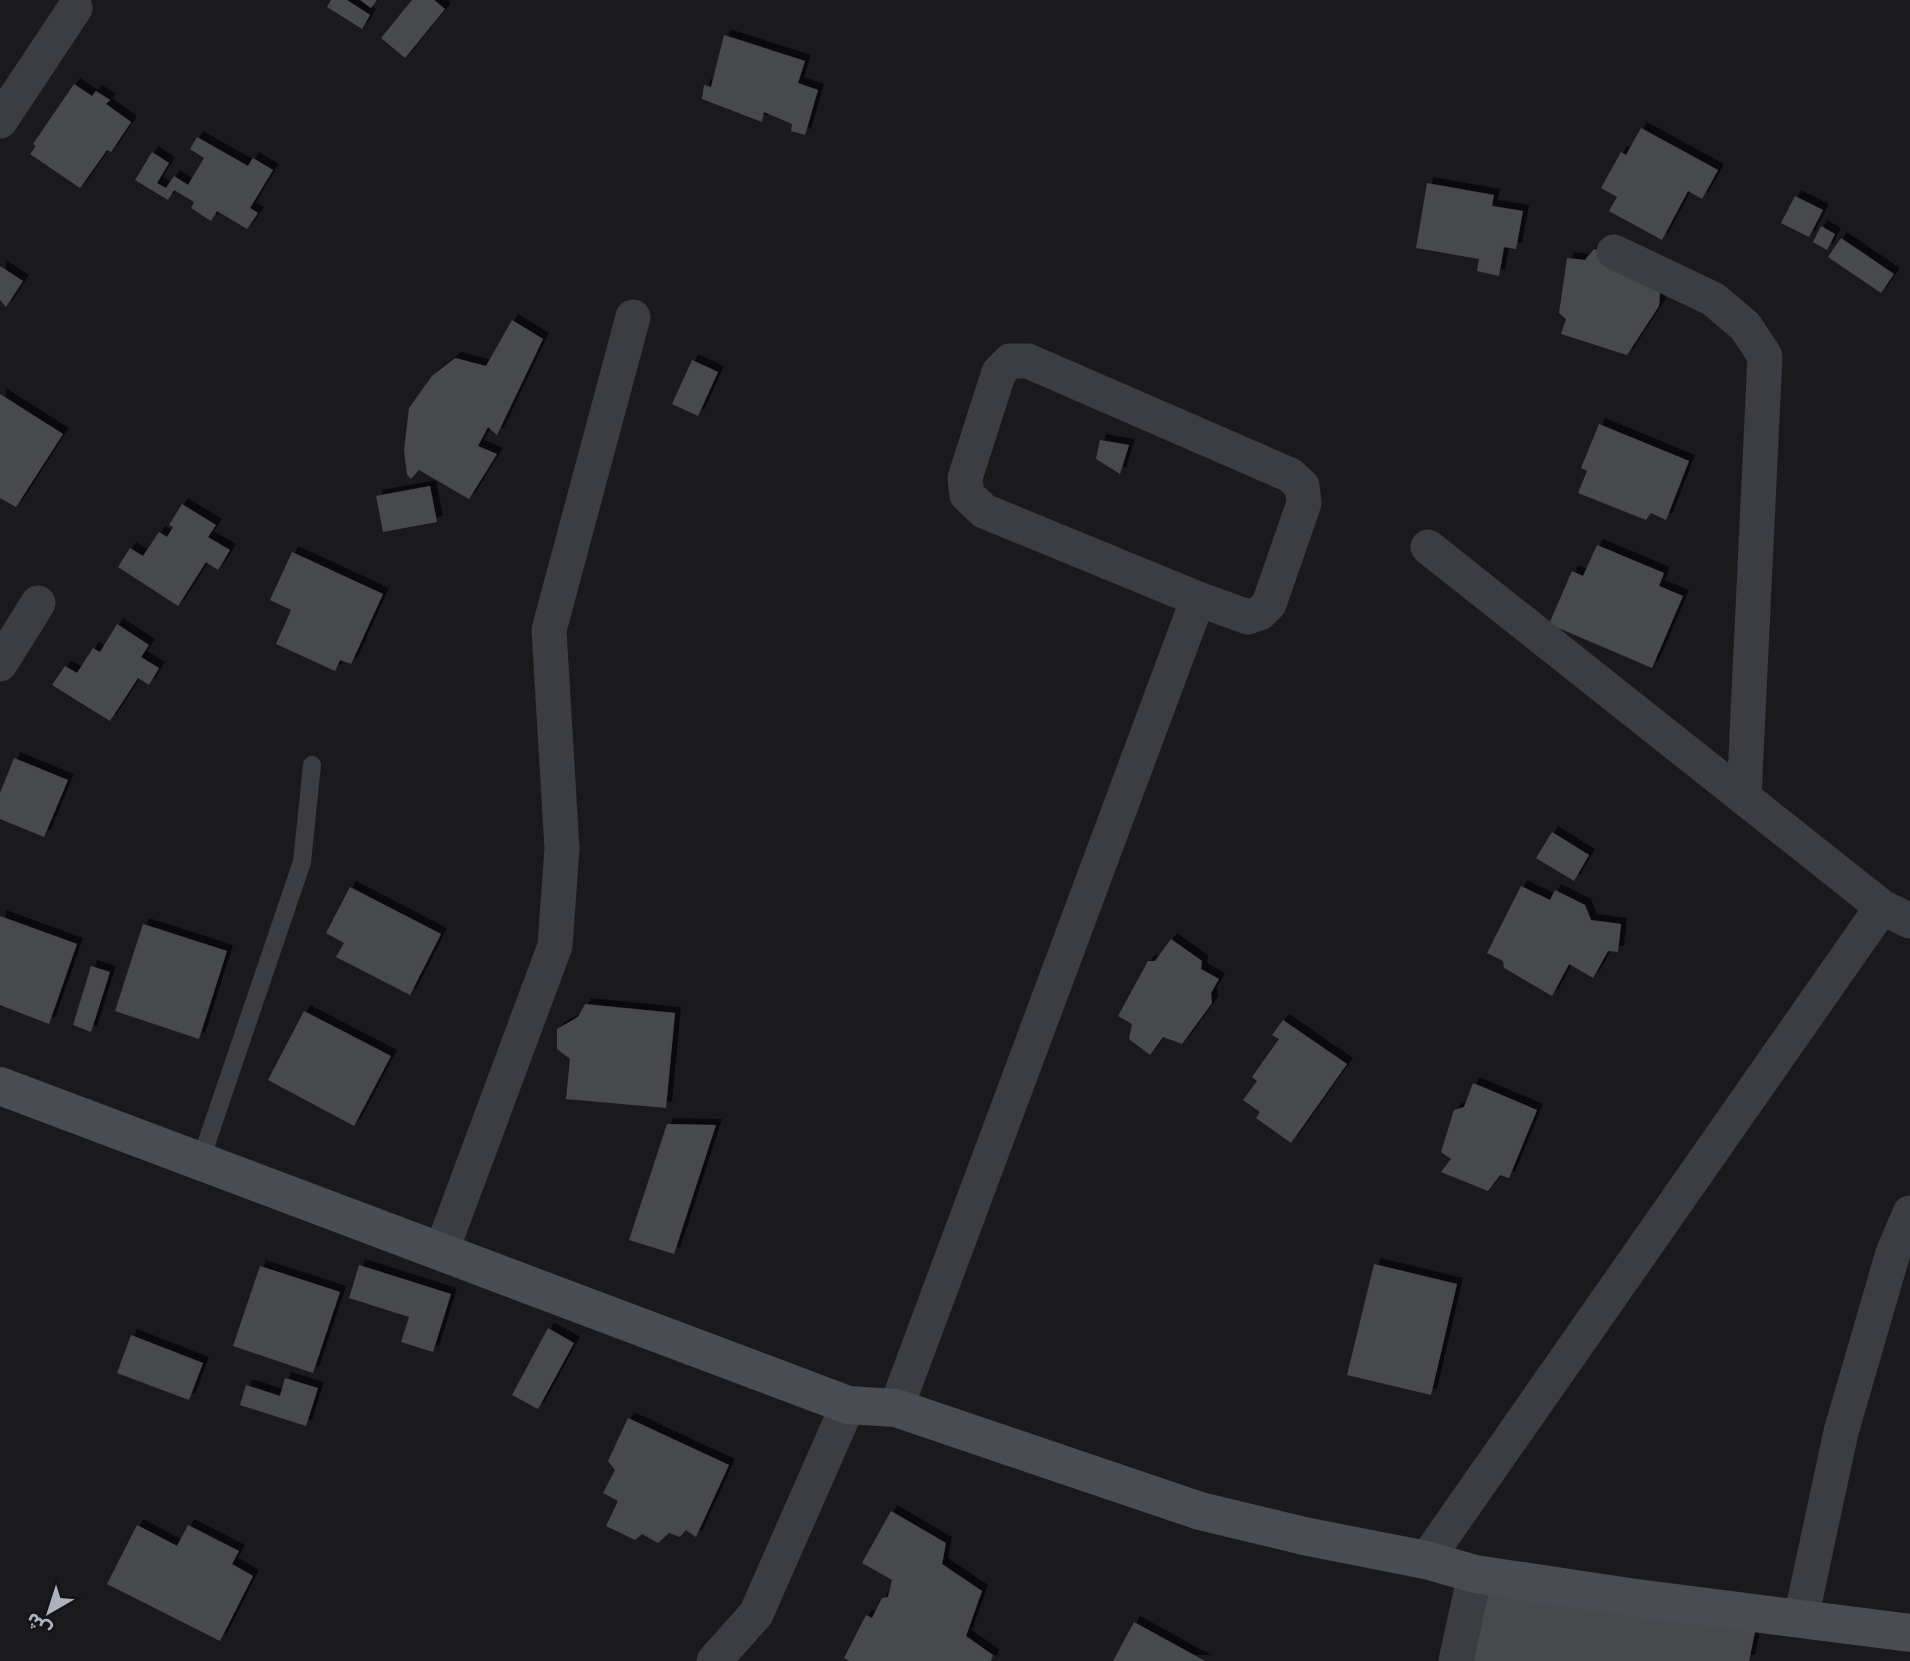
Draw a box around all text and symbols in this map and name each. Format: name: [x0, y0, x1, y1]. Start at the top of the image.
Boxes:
north arrow: [14, 1577, 84, 1647]
text: ش: [21, 1607, 57, 1642]

